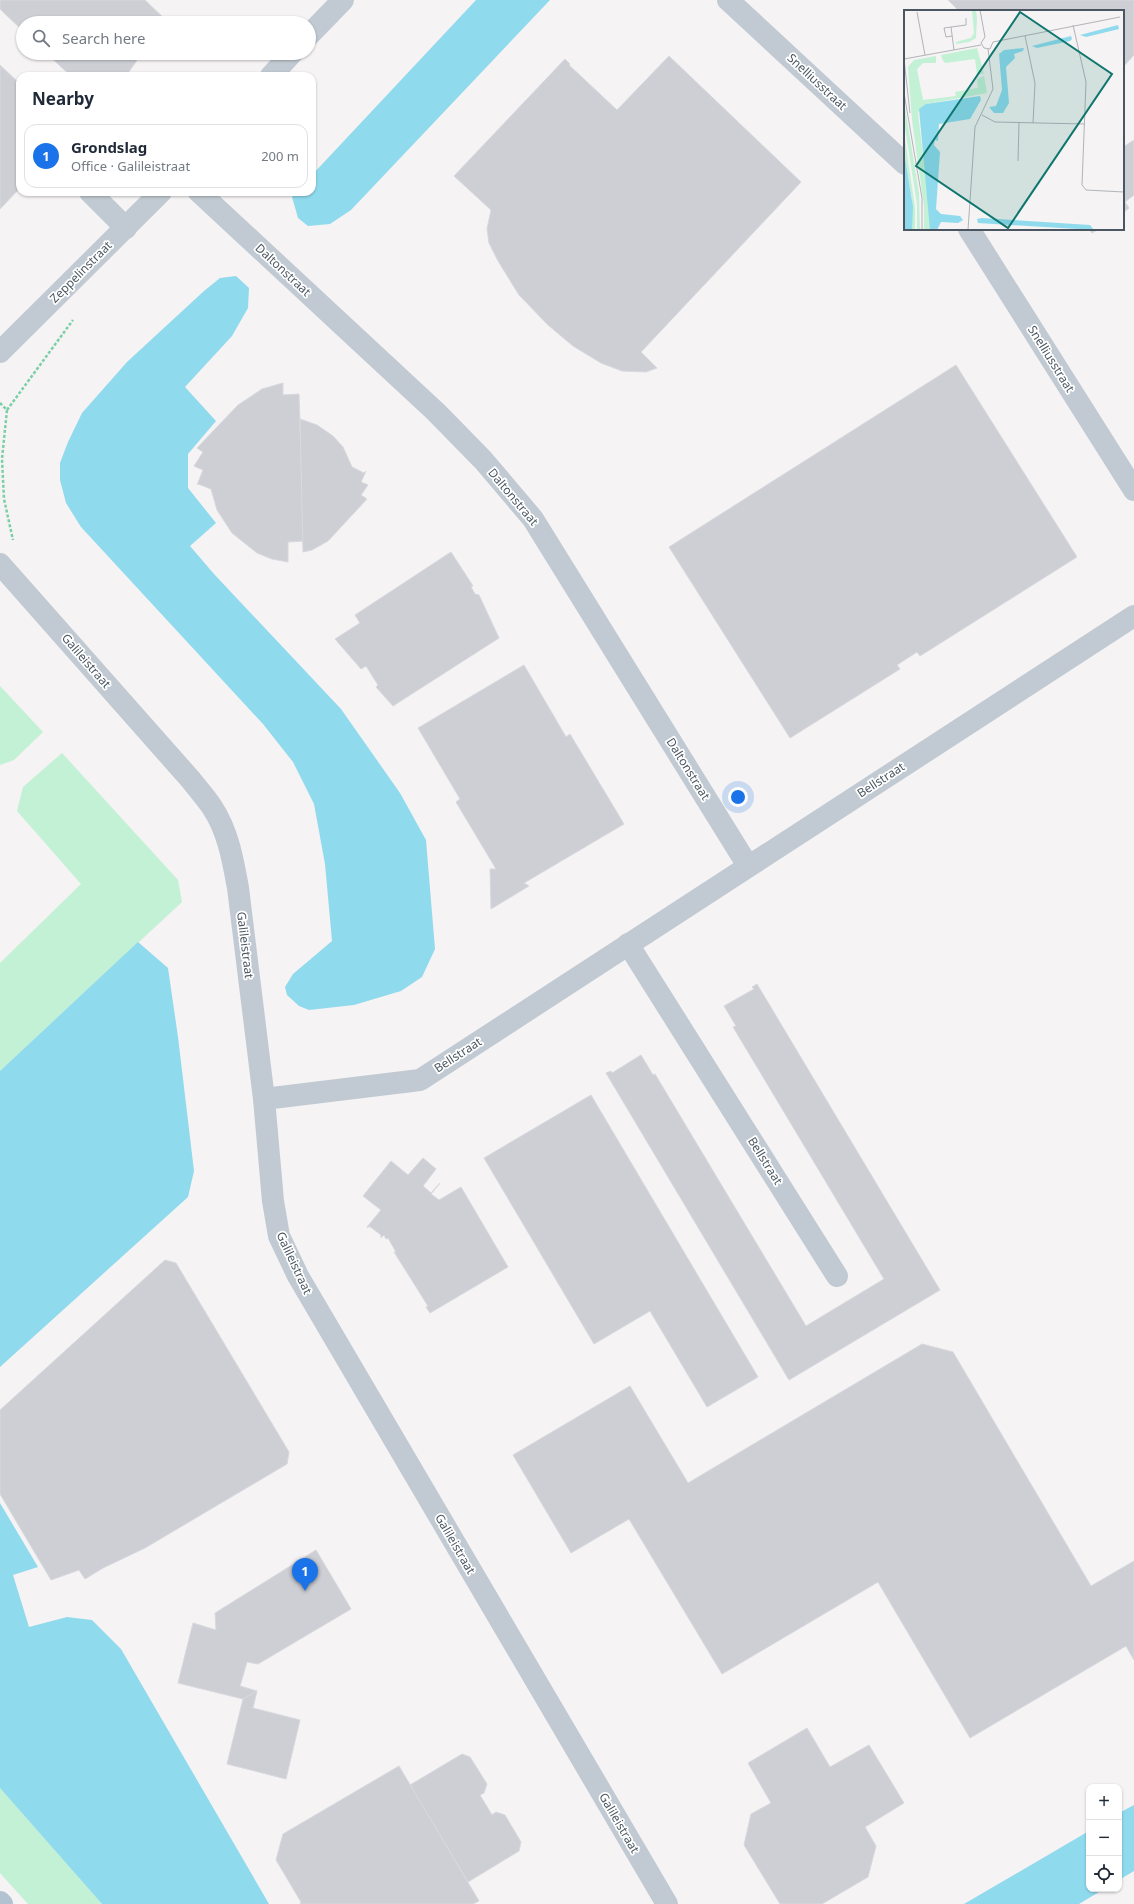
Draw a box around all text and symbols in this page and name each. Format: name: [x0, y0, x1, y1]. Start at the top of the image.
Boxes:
inset map: [904, 10, 1124, 230]
search box: [16, 16, 316, 60]
icon: search: [30, 27, 52, 49]
text: Search here: [62, 28, 145, 48]
street label: Snelliusstraat: [784, 50, 851, 114]
text: Nearby: [32, 87, 94, 110]
text: Grondslag: [71, 137, 147, 157]
text: 1: [42, 147, 50, 165]
text: 200 m: [261, 147, 299, 165]
text: Office · Galileistraat: [71, 157, 190, 175]
street label: Zeppelinstraat: [46, 236, 116, 306]
street label: Daltonstraat: [252, 239, 315, 300]
street label: Snelliusstraat: [1024, 322, 1079, 396]
street label: Daltonstraat: [484, 464, 543, 530]
street label: Galileistraat: [58, 630, 115, 692]
street label: Daltonstraat: [663, 734, 715, 804]
street label: Bellstraat: [854, 758, 908, 801]
your location: [728, 787, 748, 807]
street label: Galileistraat: [233, 911, 258, 980]
street label: Bellstraat: [431, 1033, 485, 1076]
street label: Bellstraat: [744, 1134, 787, 1188]
street label: Galileistraat: [273, 1229, 317, 1297]
street label: Galileistraat: [431, 1510, 480, 1578]
pin: 1: [292, 1558, 318, 1591]
map controls: [1086, 1784, 1122, 1892]
button: +: [1086, 1784, 1122, 1820]
street label: Galileistraat: [595, 1789, 644, 1857]
button: −: [1086, 1820, 1122, 1856]
button: locate: [1086, 1856, 1122, 1892]

